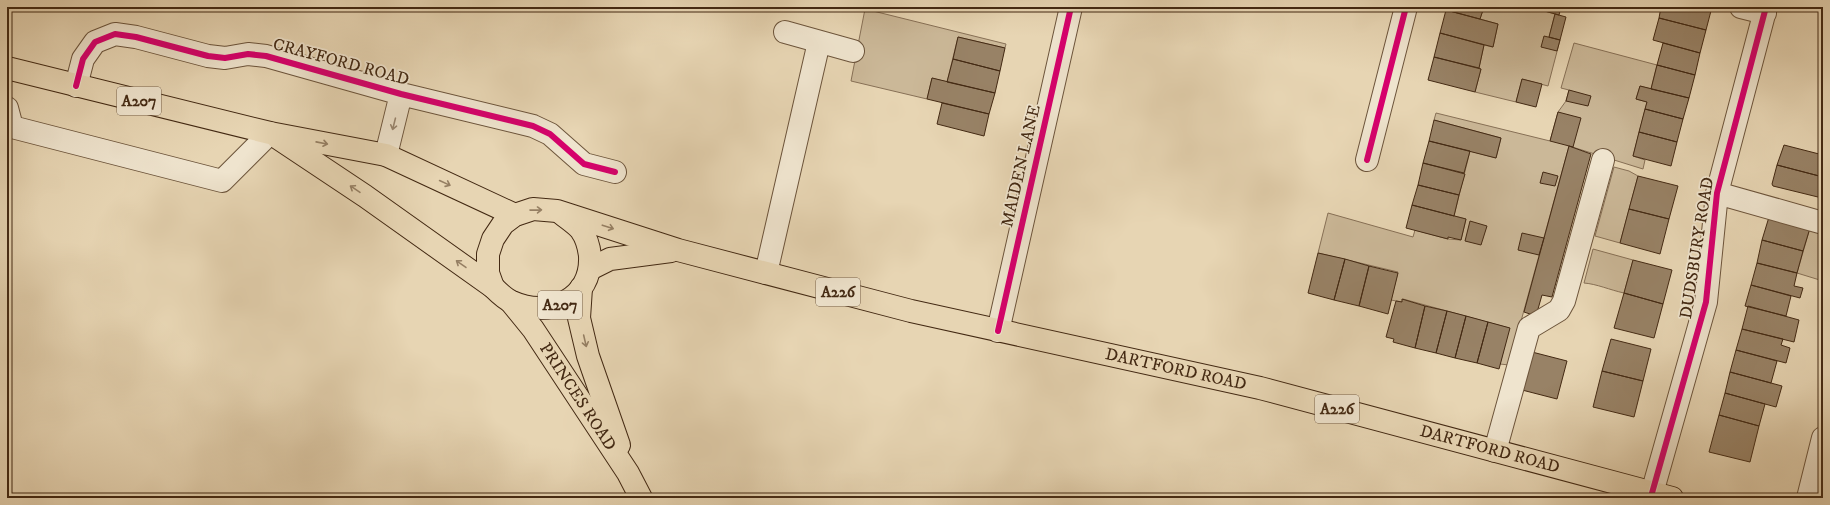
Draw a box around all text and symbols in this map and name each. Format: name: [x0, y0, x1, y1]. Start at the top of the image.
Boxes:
street label: CRAYFORD ROAD: [270, 33, 412, 91]
road number: A207: [117, 87, 161, 115]
street label: MAIDEN LANE: [996, 103, 1046, 229]
one-way arrow: [389, 118, 397, 131]
one-way arrow: [316, 139, 329, 147]
street label: DUDSBURY ROAD: [1675, 176, 1719, 320]
one-way arrow: [439, 180, 451, 187]
one-way arrow: [349, 185, 361, 193]
one-way arrow: [529, 206, 542, 214]
one-way arrow: [601, 224, 614, 231]
one-way arrow: [456, 260, 467, 269]
road number: A226: [816, 278, 860, 306]
road number: A207: [538, 291, 582, 319]
one-way arrow: [581, 334, 589, 347]
street label: PRINCES ROAD: [534, 339, 621, 455]
street label: DARTFORD ROAD: [1103, 343, 1249, 396]
road number: A226: [1315, 395, 1359, 423]
street label: DARTFORD ROAD: [1417, 420, 1562, 479]

